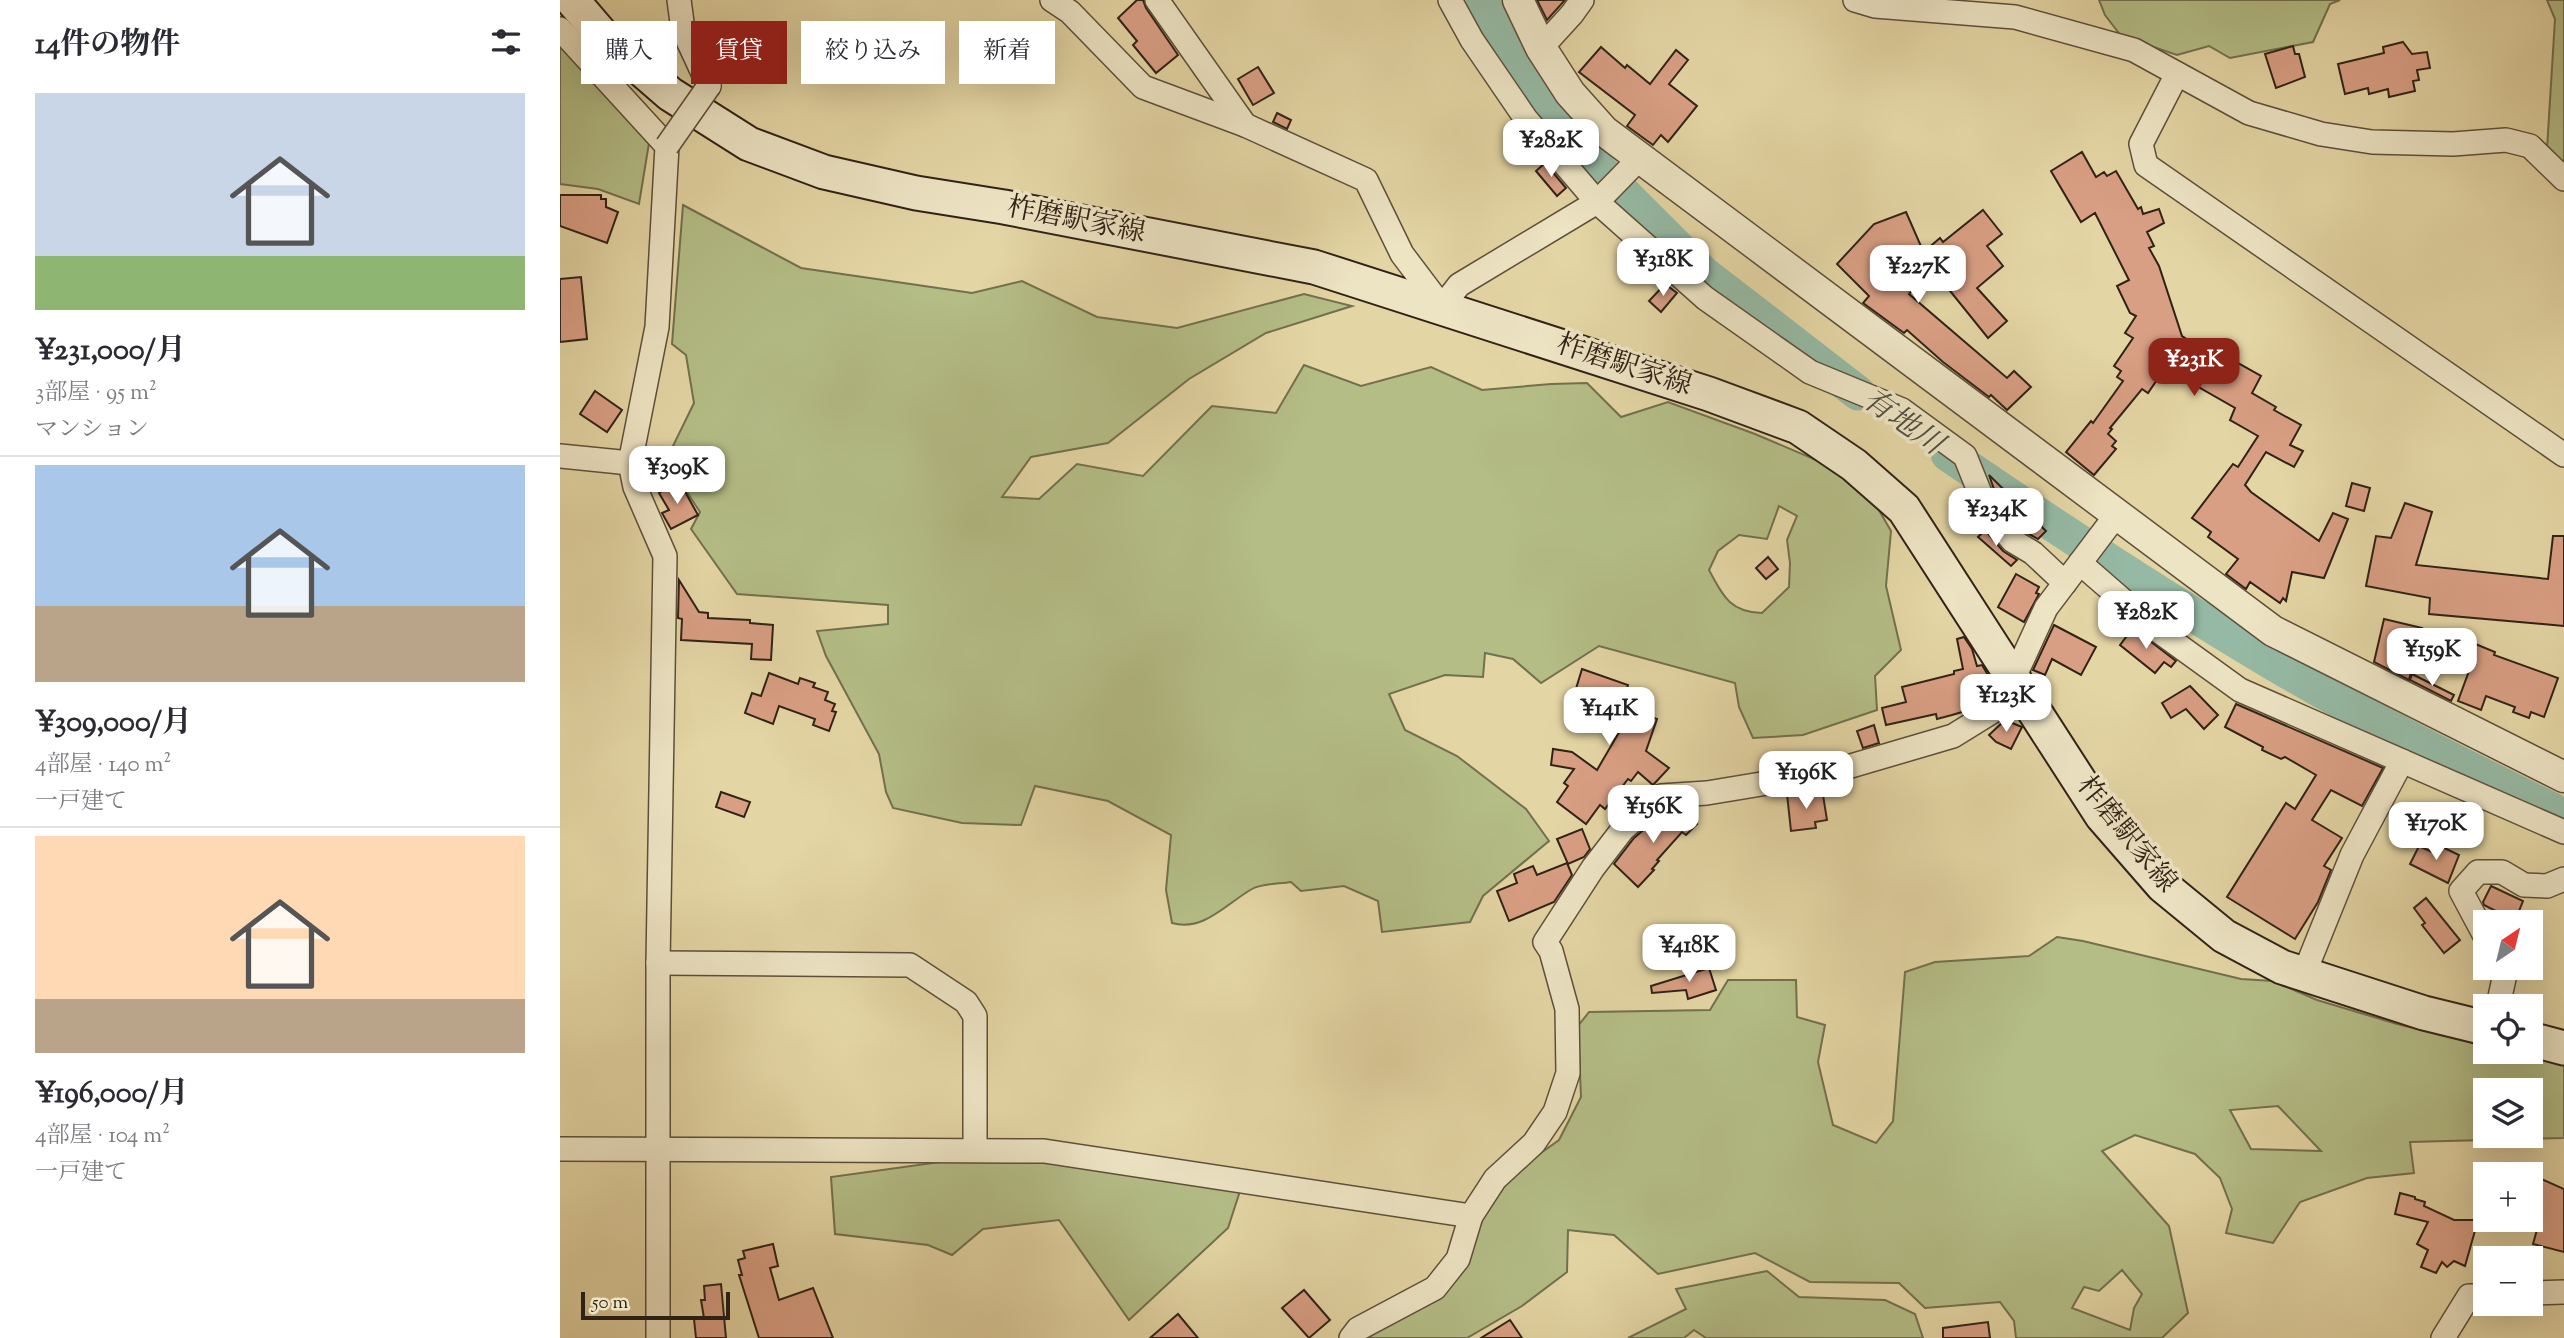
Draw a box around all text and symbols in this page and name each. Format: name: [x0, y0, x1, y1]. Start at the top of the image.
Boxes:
chip: 購入: [581, 21, 677, 84]
chip: 賃貸: [691, 21, 787, 84]
chip: 絞り込み: [801, 21, 945, 84]
chip: 新着: [959, 21, 1055, 84]
icon: filters: [487, 23, 525, 61]
text: 14件の物件: [35, 24, 180, 67]
pin: ¥282K: [1502, 120, 1600, 179]
text: ¥282K: [1519, 125, 1583, 158]
icon: home: [217, 138, 343, 264]
street label: 柞磨駅家線: [1003, 188, 1149, 254]
pin: ¥318K: [1614, 238, 1712, 298]
text: ¥318K: [1633, 244, 1693, 277]
pin: ¥227K: [1869, 246, 1967, 305]
text: ¥227K: [1886, 251, 1950, 284]
street label: 柞磨駅家線: [1551, 325, 1697, 407]
text: ¥231,000/月: [35, 330, 186, 373]
pin: ¥231K: [2145, 338, 2243, 398]
text: ¥231K: [2164, 344, 2224, 377]
text: 3部屋 · 95 m²: [35, 377, 157, 410]
water label: 有地川: [1853, 380, 1954, 468]
text: マンション: [35, 414, 149, 447]
pin: ¥309K: [628, 447, 726, 506]
text: ¥309K: [645, 452, 709, 485]
pin: ¥234K: [1947, 489, 2045, 548]
text: ¥234K: [1965, 494, 2027, 527]
icon: home: [217, 510, 343, 636]
pin: ¥282K: [2097, 592, 2195, 651]
text: ¥282K: [2114, 597, 2178, 630]
pin: ¥159K: [2383, 628, 2481, 688]
text: ¥159K: [2403, 634, 2461, 667]
pin: ¥123K: [1957, 674, 2055, 734]
text: ¥123K: [1976, 680, 2036, 713]
pin: ¥141K: [1560, 688, 1658, 747]
text: ¥141K: [1580, 693, 1638, 726]
text: ¥309,000/月: [35, 702, 192, 745]
text: 4部屋 · 140 m²: [35, 749, 171, 782]
pin: ¥196K: [1757, 752, 1855, 811]
text: ¥196K: [1775, 757, 1837, 790]
street label: 柞磨駅家線: [2066, 768, 2186, 902]
text: 一戸建て: [35, 786, 127, 819]
pin: ¥156K: [1604, 786, 1702, 845]
text: ¥156K: [1624, 791, 1682, 824]
pin: ¥170K: [2387, 802, 2485, 862]
text: ¥170K: [2405, 808, 2467, 841]
icon: home: [217, 881, 343, 1007]
north arrow: [2473, 910, 2543, 980]
map controls: [2473, 910, 2543, 1316]
pin: ¥418K: [1640, 925, 1738, 984]
text: ¥418K: [1658, 930, 1720, 963]
button: locate: [2473, 994, 2543, 1064]
text: ¥196,000/月: [35, 1073, 188, 1116]
button: layers: [2473, 1078, 2543, 1148]
text: 4部屋 · 104 m²: [35, 1120, 170, 1153]
text: 一戸建て: [35, 1157, 127, 1190]
button: +: [2473, 1162, 2543, 1232]
button: −: [2473, 1246, 2543, 1316]
scale bar: [581, 1289, 730, 1321]
text: 50 m: [592, 1290, 628, 1317]

